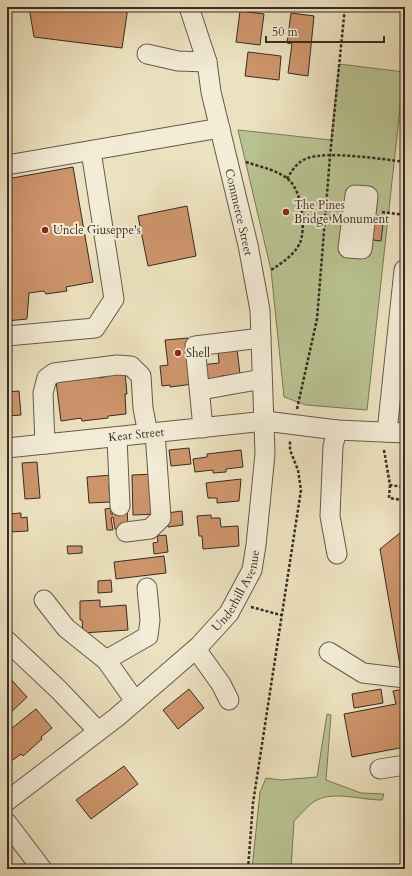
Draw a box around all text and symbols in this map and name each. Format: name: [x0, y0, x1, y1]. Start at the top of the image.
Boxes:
scale bar: [266, 18, 384, 44]
text: 50 m: [272, 24, 299, 40]
street label: Commerce Street: [221, 167, 257, 257]
place label: The Pines Bridge Monument: [294, 197, 389, 227]
marker: The Pines Bridge Monument: [281, 207, 291, 217]
place label: Uncle Giuseppe's: [53, 222, 141, 238]
marker: Uncle Giuseppe's: [40, 225, 50, 235]
place label: Shell: [186, 345, 210, 361]
marker: Shell: [173, 348, 183, 358]
street label: Kear Street: [108, 424, 165, 445]
street label: Underhill Avenue: [208, 549, 263, 635]

